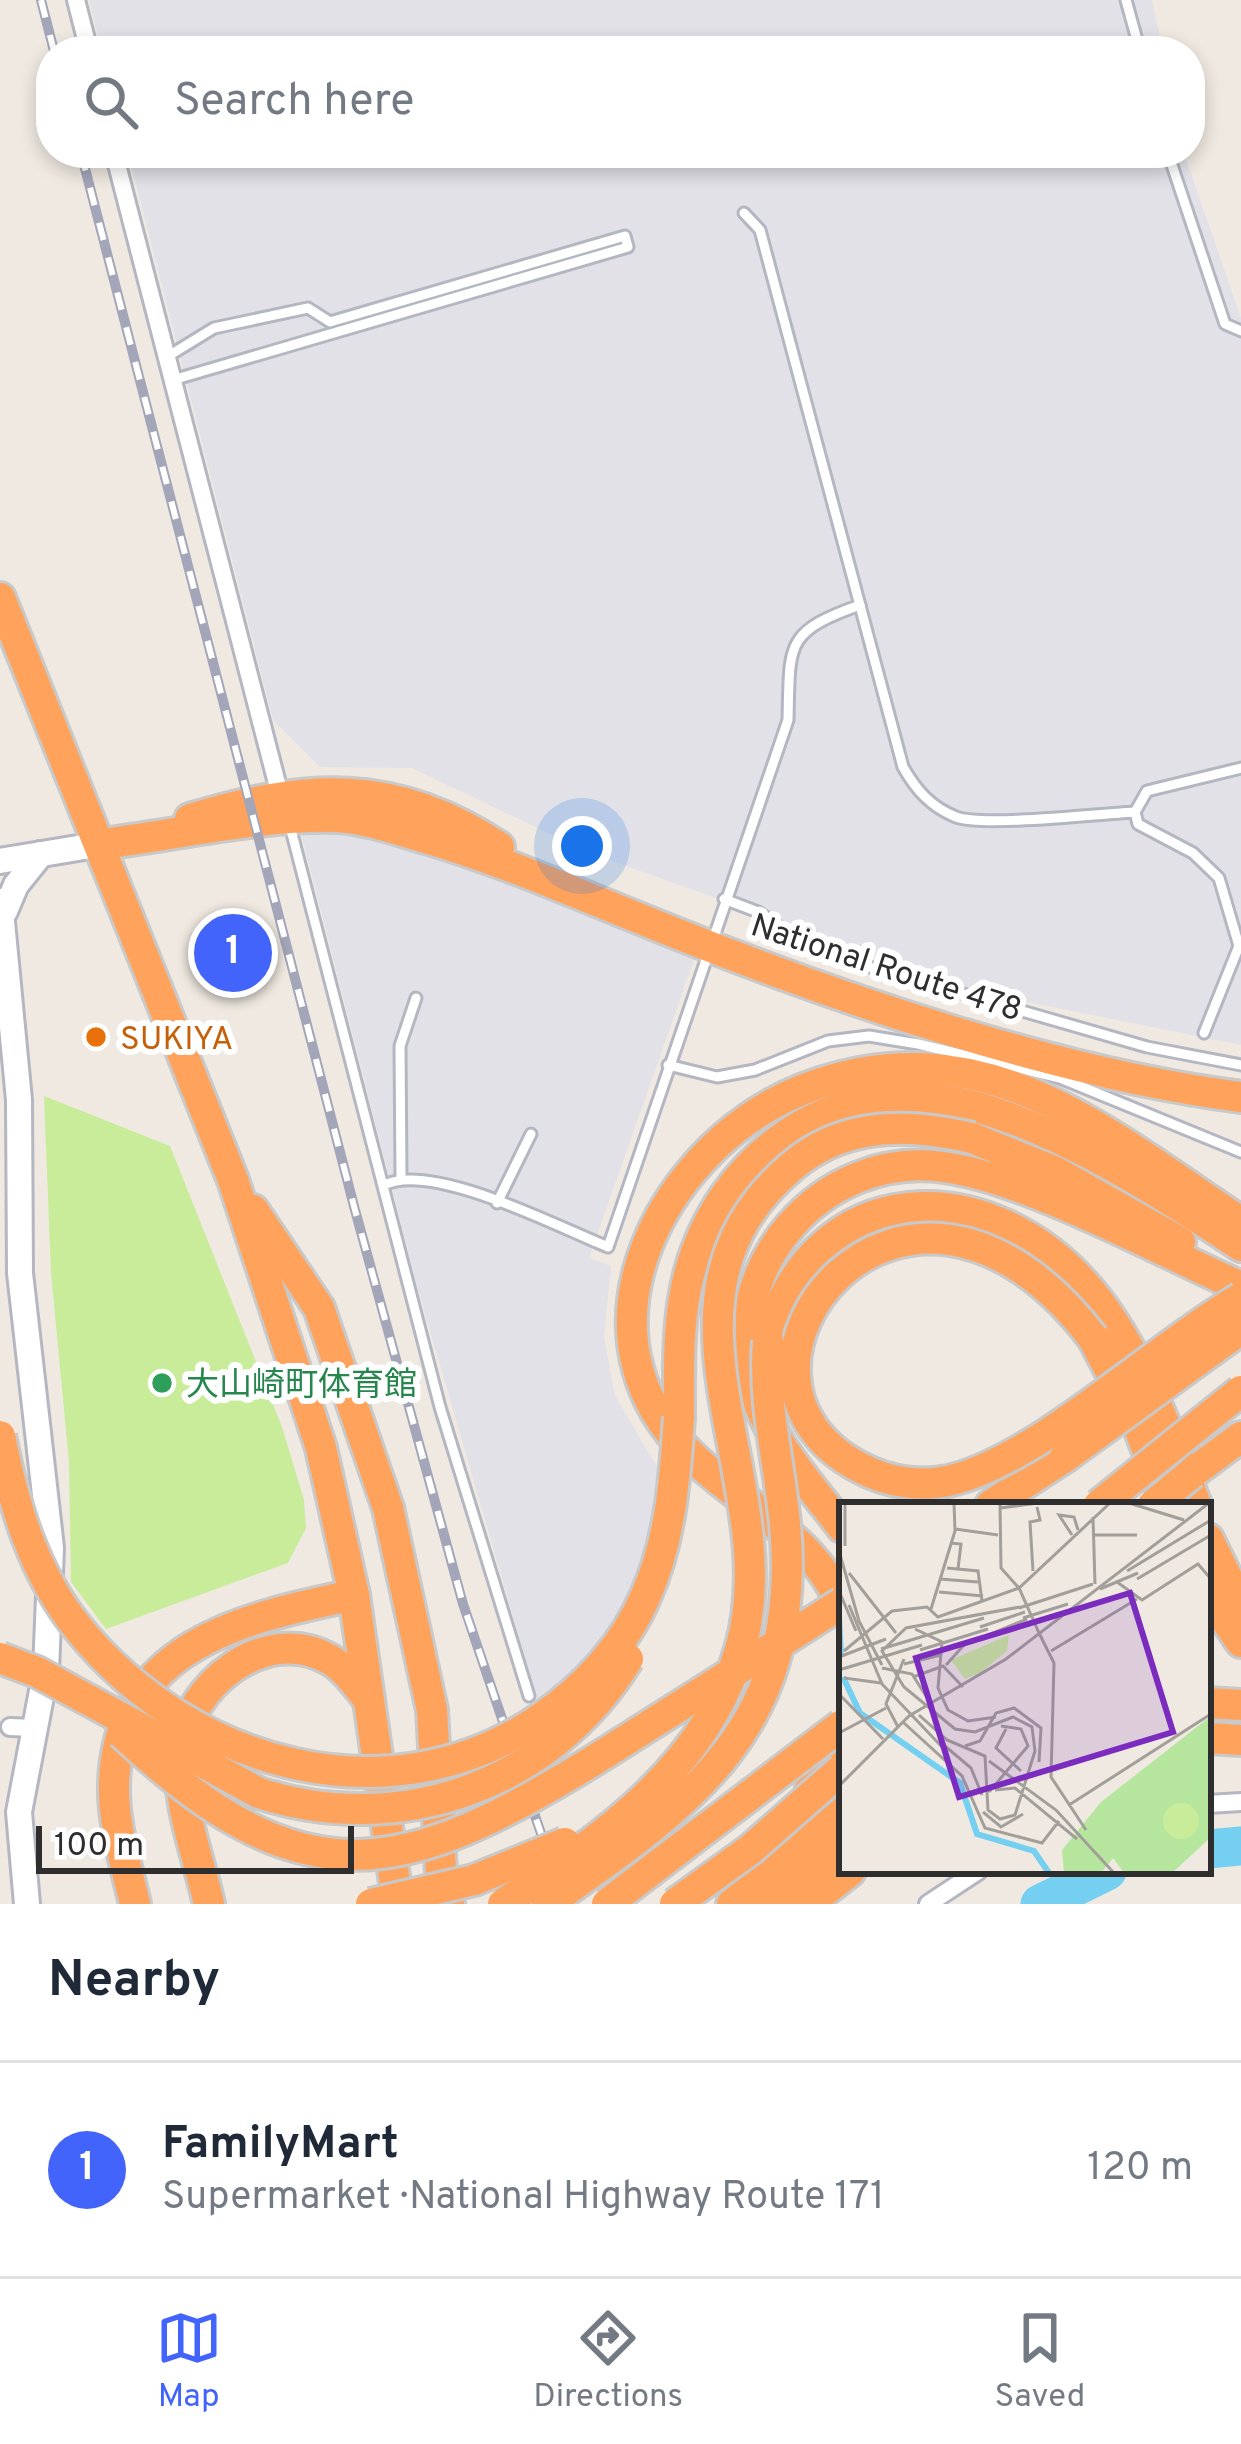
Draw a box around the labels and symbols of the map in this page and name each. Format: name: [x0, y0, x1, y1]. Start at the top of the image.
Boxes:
your location: [552, 816, 612, 876]
street label: National Route 478: [745, 906, 1027, 1033]
pin: 1: [194, 908, 272, 998]
place label: SUKIYA: [120, 1020, 234, 1062]
marker: SUKIYA: [83, 1024, 109, 1050]
place label: 大山崎町体育館: [186, 1366, 417, 1408]
marker: 大山崎町体育館: [149, 1370, 175, 1396]
inset map: [839, 1502, 1211, 1874]
scale bar: [36, 1820, 354, 1873]

